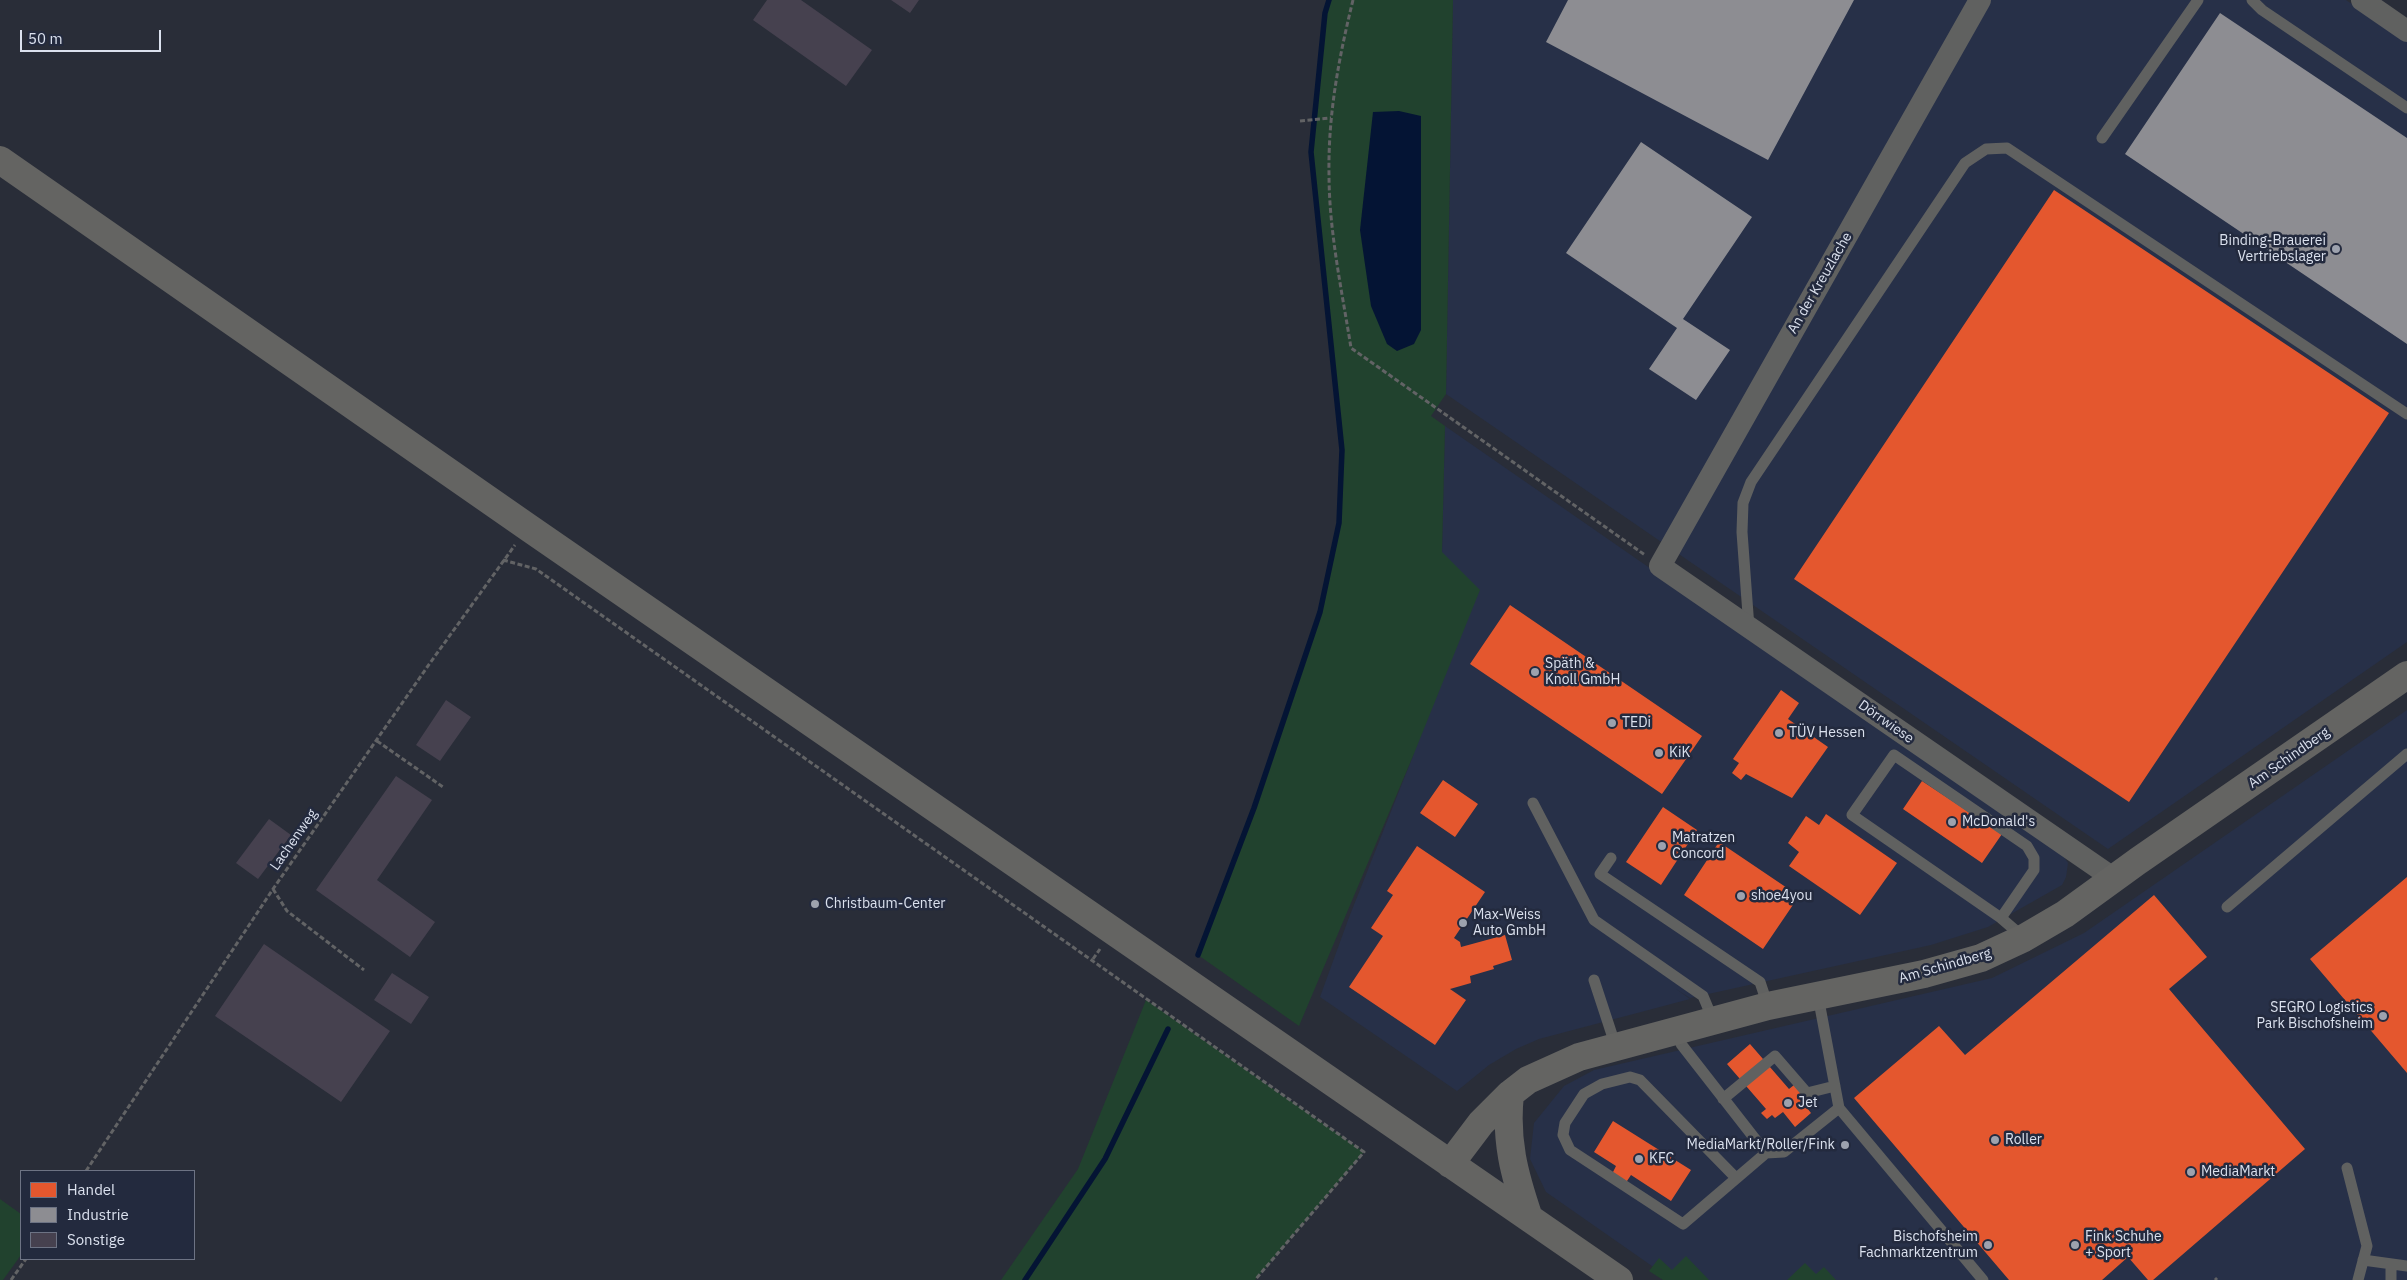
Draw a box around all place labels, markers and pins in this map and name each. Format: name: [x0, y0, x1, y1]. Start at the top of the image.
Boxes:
place label: Binding-Brauerei Vertriebslager: [2219, 233, 2326, 266]
marker: Binding-Brauerei Vertriebslager: [2330, 243, 2342, 255]
place label: Späth & Knoll GmbH: [1545, 656, 1620, 689]
marker: Späth & Knoll GmbH: [1529, 666, 1541, 678]
place label: TEDi: [1622, 715, 1651, 731]
marker: TEDi: [1606, 717, 1618, 729]
place label: TÜV Hessen: [1789, 725, 1865, 741]
marker: TÜV Hessen: [1773, 727, 1785, 739]
place label: KiK: [1669, 745, 1690, 761]
marker: KiK: [1653, 747, 1665, 759]
place label: McDonald's: [1962, 814, 2035, 830]
marker: McDonald's: [1946, 816, 1958, 828]
place label: Matratzen Concord: [1672, 830, 1735, 862]
marker: Matratzen Concord: [1656, 840, 1668, 852]
place label: shoe4you: [1751, 888, 1812, 904]
marker: shoe4you: [1735, 890, 1747, 902]
place label: Christbaum-Center: [825, 896, 945, 912]
marker: Christbaum-Center: [809, 898, 821, 910]
place label: Max-Weiss Auto GmbH: [1473, 907, 1546, 940]
marker: Max-Weiss Auto GmbH: [1457, 917, 1469, 929]
place label: SEGRO Logistics Park Bischofsheim: [2256, 1000, 2373, 1032]
marker: SEGRO Logistics Park Bischofsheim: [2377, 1010, 2389, 1022]
place label: Jet: [1798, 1095, 1818, 1111]
marker: Jet: [1782, 1097, 1794, 1109]
place label: Roller: [2005, 1132, 2042, 1148]
marker: Roller: [1989, 1134, 2001, 1146]
place label: MediaMarkt/Roller/Fink: [1687, 1137, 1835, 1153]
marker: MediaMarkt/Roller/Fink: [1839, 1139, 1851, 1151]
place label: KFC: [1649, 1151, 1674, 1167]
marker: KFC: [1633, 1153, 1645, 1165]
place label: MediaMarkt: [2201, 1164, 2275, 1180]
marker: MediaMarkt: [2185, 1166, 2197, 1178]
place label: Bischofsheim Fachmarktzentrum: [1859, 1229, 1978, 1262]
place label: Fink Schuhe + Sport: [2085, 1229, 2162, 1262]
marker: Bischofsheim Fachmarktzentrum: [1982, 1239, 1994, 1251]
marker: Fink Schuhe + Sport: [2069, 1239, 2081, 1251]

